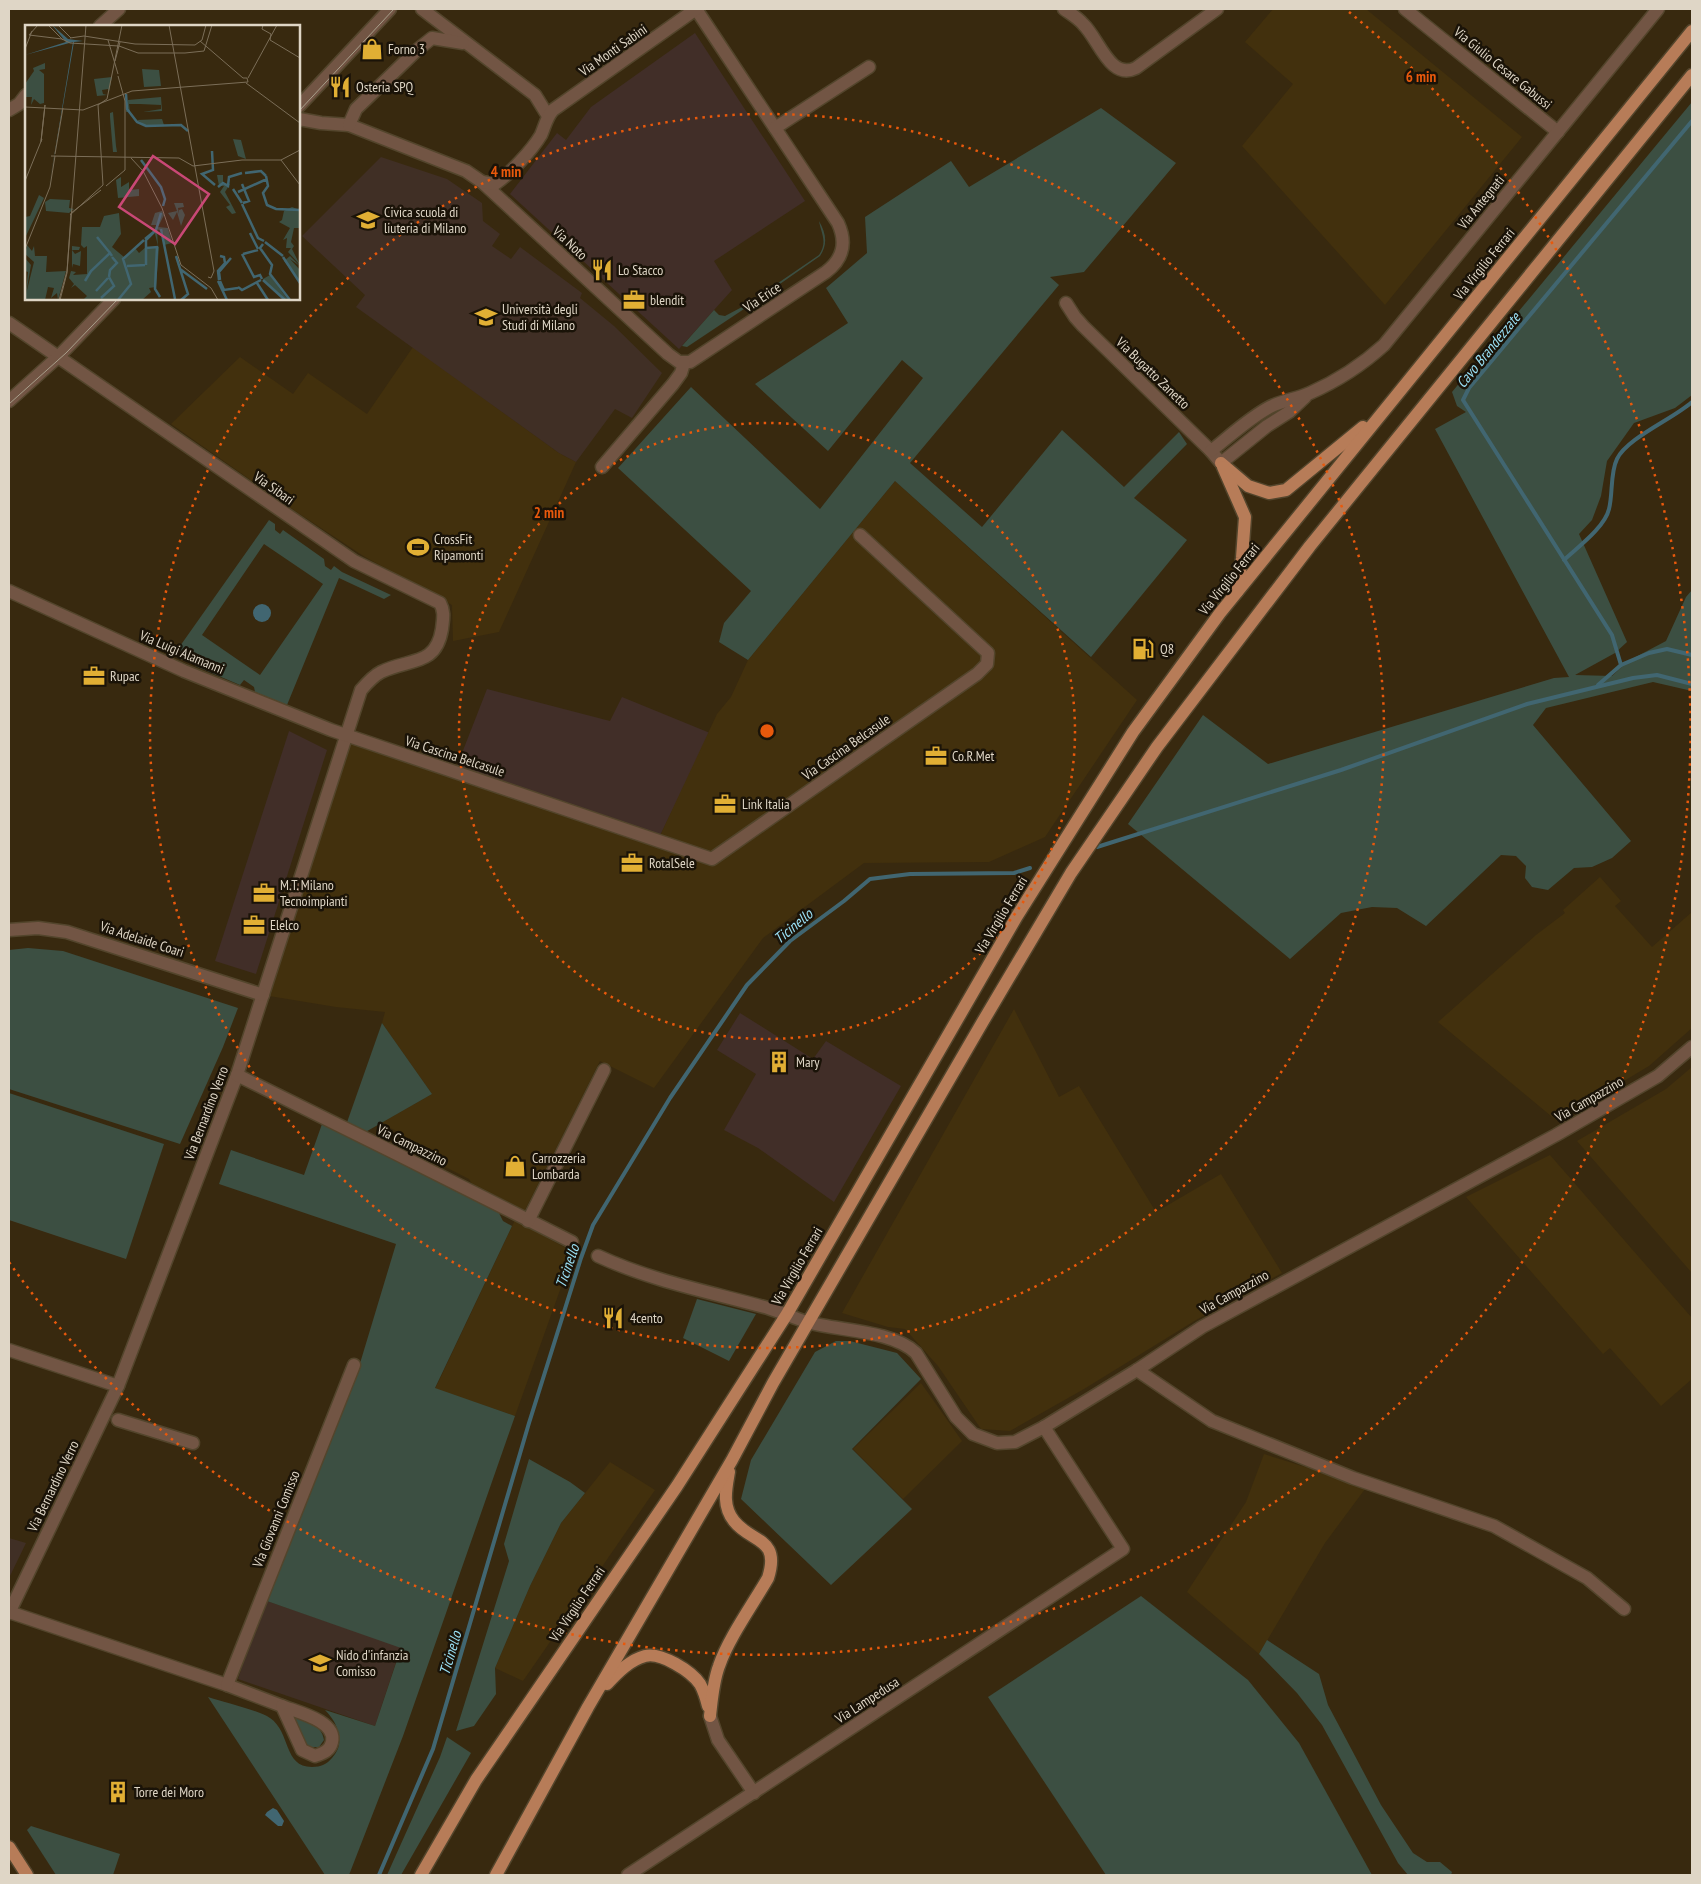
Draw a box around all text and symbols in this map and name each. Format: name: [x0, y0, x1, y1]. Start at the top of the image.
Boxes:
street label: Via Monti Sabini: [575, 20, 650, 81]
street label: Via Giulio Cesare Gabussi: [1449, 22, 1556, 113]
inset map: [25, 25, 300, 300]
shop icon: Forno 3: [359, 36, 385, 62]
place label: Forno 3: [388, 40, 425, 58]
text: 6 min: [1406, 67, 1436, 86]
restaurant icon: Osteria SPQ: [327, 74, 353, 100]
place label: Osteria SPQ: [356, 78, 414, 96]
text: 4 min: [491, 162, 521, 181]
street label: Via Antegnati: [1453, 171, 1508, 234]
place label: Civica scuola di liuteria di Milano: [384, 203, 466, 237]
school or university icon: Civica scuola di liuteria di Milano: [355, 207, 381, 233]
street label: Via Noto: [548, 222, 591, 264]
street label: Via Virgilio Ferrari: [1449, 224, 1518, 304]
restaurant icon: Lo Stacco: [589, 257, 615, 283]
place label: Lo Stacco: [618, 261, 663, 279]
street label: Via Erice: [739, 278, 784, 317]
office icon: blendit: [621, 287, 647, 313]
place label: blendit: [650, 291, 684, 309]
place label: Università degli Studi di Milano: [502, 300, 578, 334]
school or university icon: Università degli Studi di Milano: [473, 304, 499, 330]
water label: Cavo Brandezzate: [1452, 308, 1525, 392]
street label: Via Bugatto Zanetto: [1112, 333, 1194, 413]
street label: Via Sibari: [249, 467, 298, 508]
text: 2 min: [534, 503, 564, 522]
place label: CrossFit Ripamonti: [434, 530, 484, 564]
sports icon: CrossFit Ripamonti: [405, 534, 431, 560]
street label: Via Virgilio Ferrari: [1194, 539, 1263, 619]
street label: Via Luigi Alamanni: [136, 626, 227, 678]
fuel station icon: Q8: [1130, 636, 1156, 662]
place label: Q8: [1160, 640, 1174, 658]
office icon: Rupac: [81, 663, 107, 689]
place label: Rupac: [110, 667, 139, 685]
street label: Via Cascina Belcasule: [798, 710, 894, 785]
centre of rings: [758, 722, 776, 740]
street label: Via Cascina Belcasule: [402, 731, 507, 781]
office icon: Co.R.Met: [923, 743, 949, 769]
place label: Co.R.Met: [952, 747, 994, 765]
office icon: Link Italia: [712, 791, 738, 817]
place label: Link Italia: [742, 795, 790, 813]
office icon: RotalSele: [619, 850, 645, 876]
place label: RotalSele: [649, 854, 695, 872]
street label: Via Virgilio Ferrari: [970, 873, 1031, 958]
place label: M.T. Milano Tecnoimpianti: [280, 876, 348, 910]
office icon: M.T. Milano Tecnoimpianti: [251, 880, 277, 906]
water label: Ticinello: [770, 903, 817, 948]
office icon: Elelco: [241, 912, 267, 938]
place label: Elelco: [270, 916, 299, 934]
street label: Via Adelaide Coari: [97, 917, 186, 961]
building icon: Mary: [766, 1049, 792, 1075]
place label: Mary: [796, 1053, 820, 1071]
street label: Via Bernardino Verro: [179, 1064, 232, 1163]
street label: Via Campazzino: [1551, 1072, 1626, 1126]
street label: Via Campazzino: [373, 1120, 450, 1170]
place label: Carrozzeria Lombarda: [532, 1149, 586, 1183]
shop icon: Carrozzeria Lombarda: [502, 1153, 528, 1179]
street label: Via Virgilio Ferrari: [767, 1224, 827, 1309]
water label: Ticinello: [551, 1240, 584, 1290]
street label: Via Campazzino: [1196, 1266, 1272, 1319]
restaurant icon: 4cento: [600, 1305, 626, 1331]
place label: 4cento: [630, 1309, 663, 1327]
street label: Via Bernardino Verro: [23, 1438, 83, 1535]
street label: Via Giovanni Comisso: [248, 1468, 304, 1571]
street label: Via Virgilio Ferrari: [545, 1563, 609, 1646]
water label: Ticinello: [435, 1627, 466, 1677]
place label: Nido d'infanzia Comisso: [336, 1646, 408, 1680]
school or university icon: Nido d'infanzia Comisso: [307, 1650, 333, 1676]
street label: Via Lampedusa: [831, 1673, 902, 1728]
building icon: Torre dei Moro: [105, 1779, 131, 1805]
place label: Torre dei Moro: [134, 1783, 204, 1801]

